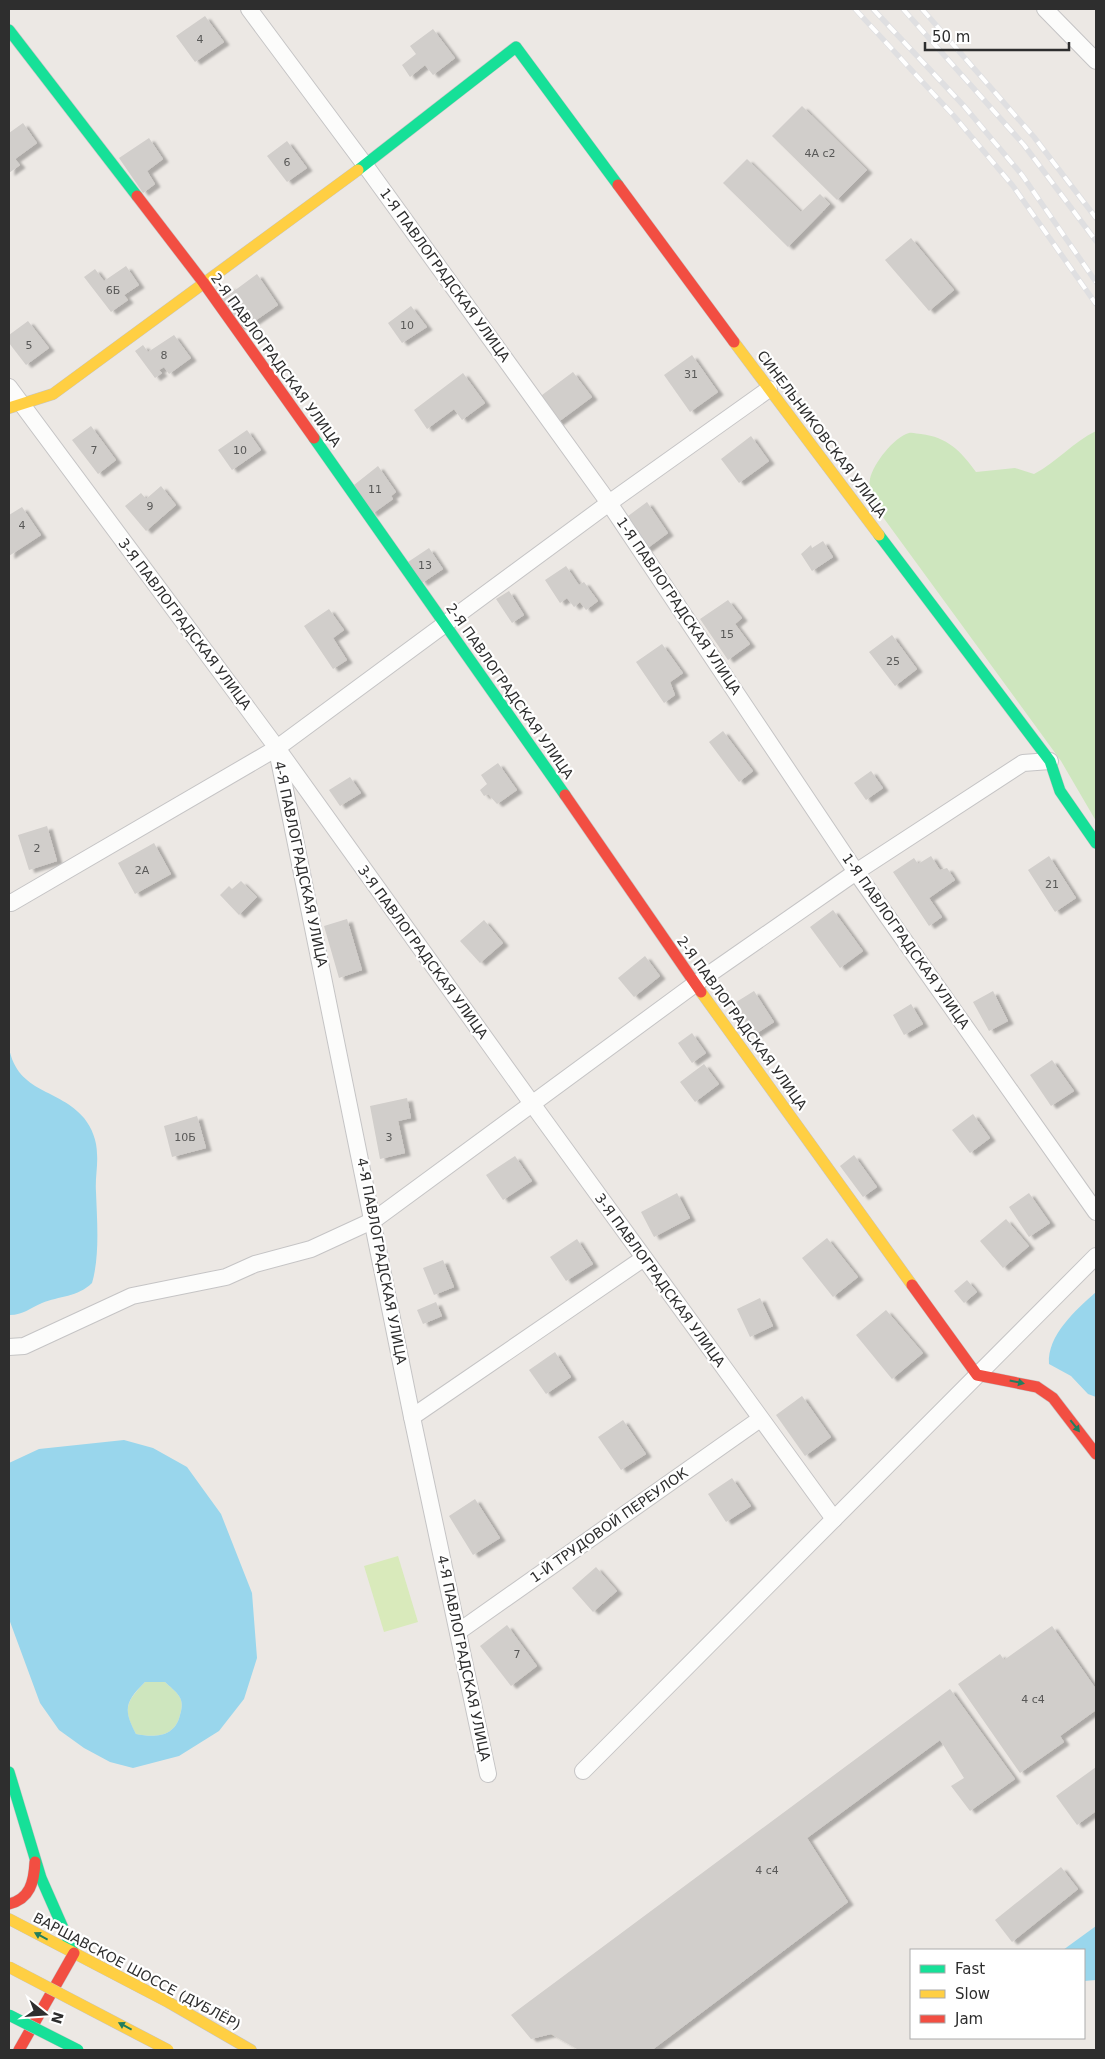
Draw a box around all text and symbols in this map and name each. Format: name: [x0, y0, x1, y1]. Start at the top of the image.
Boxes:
scale bar: [925, 20, 1069, 52]
text: 50 m: [932, 28, 970, 46]
house number: 4: [197, 33, 204, 46]
house number: 4А с2: [804, 147, 836, 160]
house number: 6: [284, 156, 291, 169]
street label: 1-Я ПАВЛОГРАДСКАЯ УЛИЦА: [377, 185, 514, 365]
street label: 2-Я ПАВЛОГРАДСКАЯ УЛИЦА: [208, 270, 345, 450]
house number: 6Б: [106, 284, 120, 297]
house number: 10: [400, 319, 414, 332]
house number: 5: [26, 339, 33, 352]
street label: СИНЕЛЬНИКОВСКАЯ УЛИЦА: [754, 347, 890, 521]
house number: 8: [161, 349, 168, 362]
house number: 31: [684, 368, 698, 381]
house number: 7: [91, 444, 98, 457]
house number: 10: [233, 444, 247, 457]
house number: 11: [368, 483, 382, 496]
house number: 9: [147, 500, 154, 513]
street label: 1-Я ПАВЛОГРАДСКАЯ УЛИЦА: [614, 514, 745, 698]
house number: 4: [19, 519, 26, 532]
street label: 3-Я ПАВЛОГРАДСКАЯ УЛИЦА: [115, 535, 255, 713]
house number: 13: [418, 559, 432, 572]
street label: 2-Я ПАВЛОГРАДСКАЯ УЛИЦА: [443, 600, 577, 782]
house number: 15: [720, 628, 734, 641]
house number: 25: [886, 655, 900, 668]
street label: 4-Я ПАВЛОГРАДСКАЯ УЛИЦА: [271, 759, 331, 969]
house number: 2: [34, 842, 41, 855]
street label: 1-Я ПАВЛОГРАДСКАЯ УЛИЦА: [839, 850, 973, 1032]
street label: 3-Я ПАВЛОГРАДСКАЯ УЛИЦА: [355, 862, 492, 1042]
house number: 2А: [135, 864, 150, 877]
house number: 21: [1045, 878, 1059, 891]
street label: 2-Я ПАВЛОГРАДСКАЯ УЛИЦА: [674, 933, 811, 1113]
house number: 10Б: [174, 1131, 196, 1144]
house number: 3: [386, 1131, 393, 1144]
street label: 4-Я ПАВЛОГРАДСКАЯ УЛИЦА: [354, 1156, 410, 1366]
street label: 3-Я ПАВЛОГРАДСКАЯ УЛИЦА: [592, 1190, 729, 1370]
one-way arrow: [1009, 1379, 1025, 1387]
one-way arrow: [1069, 1419, 1080, 1432]
street label: 1-Й ТРУДОВОЙ ПЕРЕУЛОК: [527, 1464, 691, 1586]
street label: 4-Я ПАВЛОГРАДСКАЯ УЛИЦА: [434, 1553, 494, 1763]
house number: 7: [514, 1648, 521, 1661]
house number: 4 с4: [1021, 1693, 1045, 1706]
house number: 4 с4: [755, 1864, 779, 1877]
street label: ВАРШАВСКОЕ ШОССЕ (ДУБЛЁР): [31, 1908, 244, 2033]
one-way arrow: [34, 1932, 48, 1940]
legend: [910, 1949, 1085, 2039]
text: Fast: [955, 1960, 985, 1978]
text: Slow: [955, 1985, 990, 2003]
north arrow: [20, 1989, 70, 2039]
text: N: [48, 2010, 67, 2026]
text: Jam: [954, 2010, 983, 2028]
one-way arrow: [118, 2022, 133, 2030]

